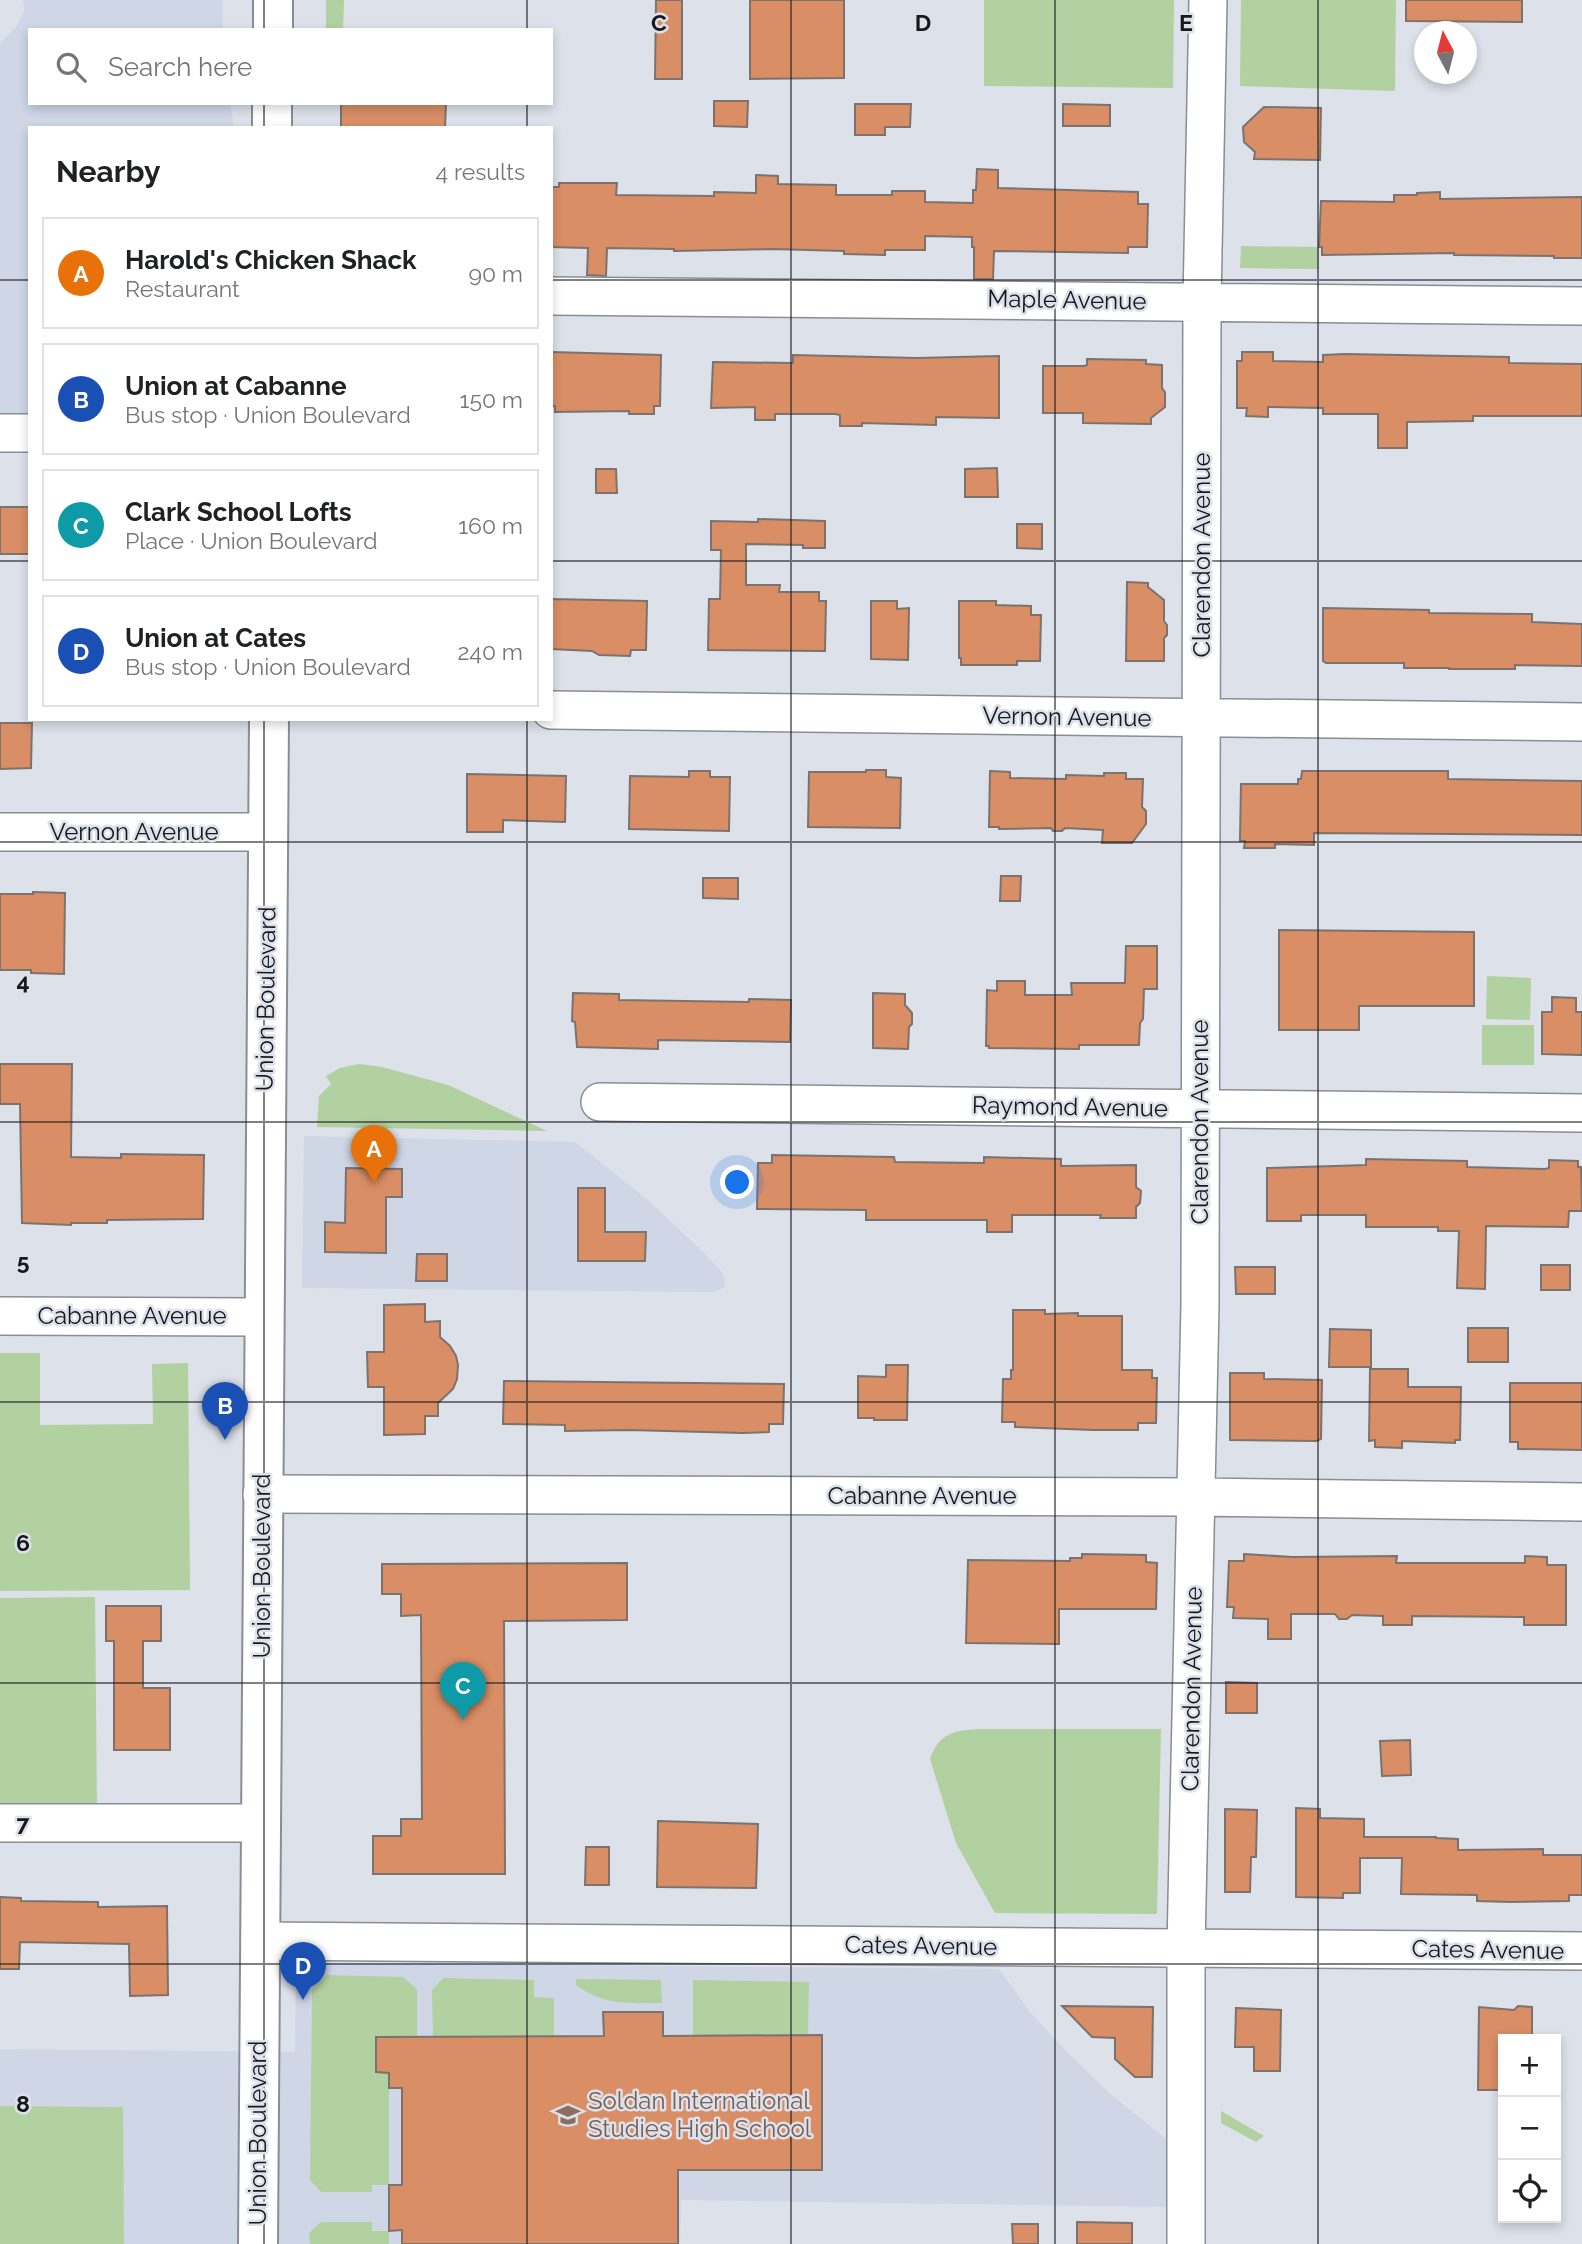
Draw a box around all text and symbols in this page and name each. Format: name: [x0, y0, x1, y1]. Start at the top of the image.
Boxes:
text: C: [651, 9, 667, 36]
text: D: [915, 9, 931, 36]
text: E: [1179, 9, 1193, 36]
north arrow: [1414, 21, 1477, 84]
search box: [28, 28, 553, 105]
icon: search: [52, 48, 90, 86]
text: Search here: [108, 52, 252, 82]
text: Nearby: [56, 154, 160, 189]
text: 4 results: [436, 158, 525, 185]
text: Harold's Chicken Shack: [125, 245, 417, 275]
text: A: [73, 260, 89, 287]
text: 90 m: [468, 260, 523, 287]
text: Restaurant: [125, 275, 240, 302]
street label: Maple Avenue: [987, 284, 1147, 315]
text: Union at Cabanne: [125, 371, 346, 401]
text: B: [73, 386, 89, 413]
text: 150 m: [460, 386, 523, 413]
text: Bus stop · Union Boulevard: [125, 401, 411, 428]
street label: Clarendon Avenue: [1187, 453, 1216, 657]
text: Clark School Lofts: [125, 497, 352, 527]
text: C: [73, 512, 89, 539]
text: 160 m: [458, 512, 523, 539]
text: Place · Union Boulevard: [125, 527, 377, 554]
text: Union at Cates: [125, 623, 306, 653]
text: D: [73, 638, 89, 665]
text: 240 m: [457, 638, 523, 665]
text: Bus stop · Union Boulevard: [125, 653, 411, 680]
street label: Vernon Avenue: [982, 701, 1152, 732]
street label: Vernon Avenue: [49, 817, 219, 846]
street label: Union Boulevard: [249, 906, 282, 1092]
text: 4: [16, 968, 30, 995]
street label: Clarendon Avenue: [1185, 1020, 1214, 1224]
street label: Raymond Avenue: [972, 1090, 1168, 1123]
pin: A: [351, 1125, 397, 1183]
your location: [720, 1165, 754, 1199]
text: 5: [17, 1248, 30, 1275]
street label: Cabanne Avenue: [37, 1301, 227, 1330]
pin: B: [202, 1382, 248, 1440]
street label: Union Boulevard: [247, 1474, 276, 1658]
street label: Cabanne Avenue: [827, 1481, 1017, 1510]
text: 6: [16, 1529, 30, 1556]
street label: Clarendon Avenue: [1175, 1586, 1208, 1792]
pin: C: [440, 1662, 486, 1720]
text: 7: [17, 1809, 30, 1836]
street label: Cates Avenue: [844, 1930, 998, 1961]
street label: Cates Avenue: [1411, 1934, 1565, 1965]
pin: D: [280, 1942, 326, 2000]
map controls: [1498, 2034, 1561, 2223]
button: +: [1498, 2034, 1561, 2097]
street label: Union Boulevard: [243, 2041, 272, 2225]
place label: Soldan International Studies High School: [588, 2086, 812, 2143]
text: 8: [16, 2090, 30, 2117]
button: −: [1498, 2097, 1561, 2160]
school or university icon: Soldan International Studies High School: [554, 2101, 582, 2129]
button: locate: [1498, 2160, 1561, 2223]

